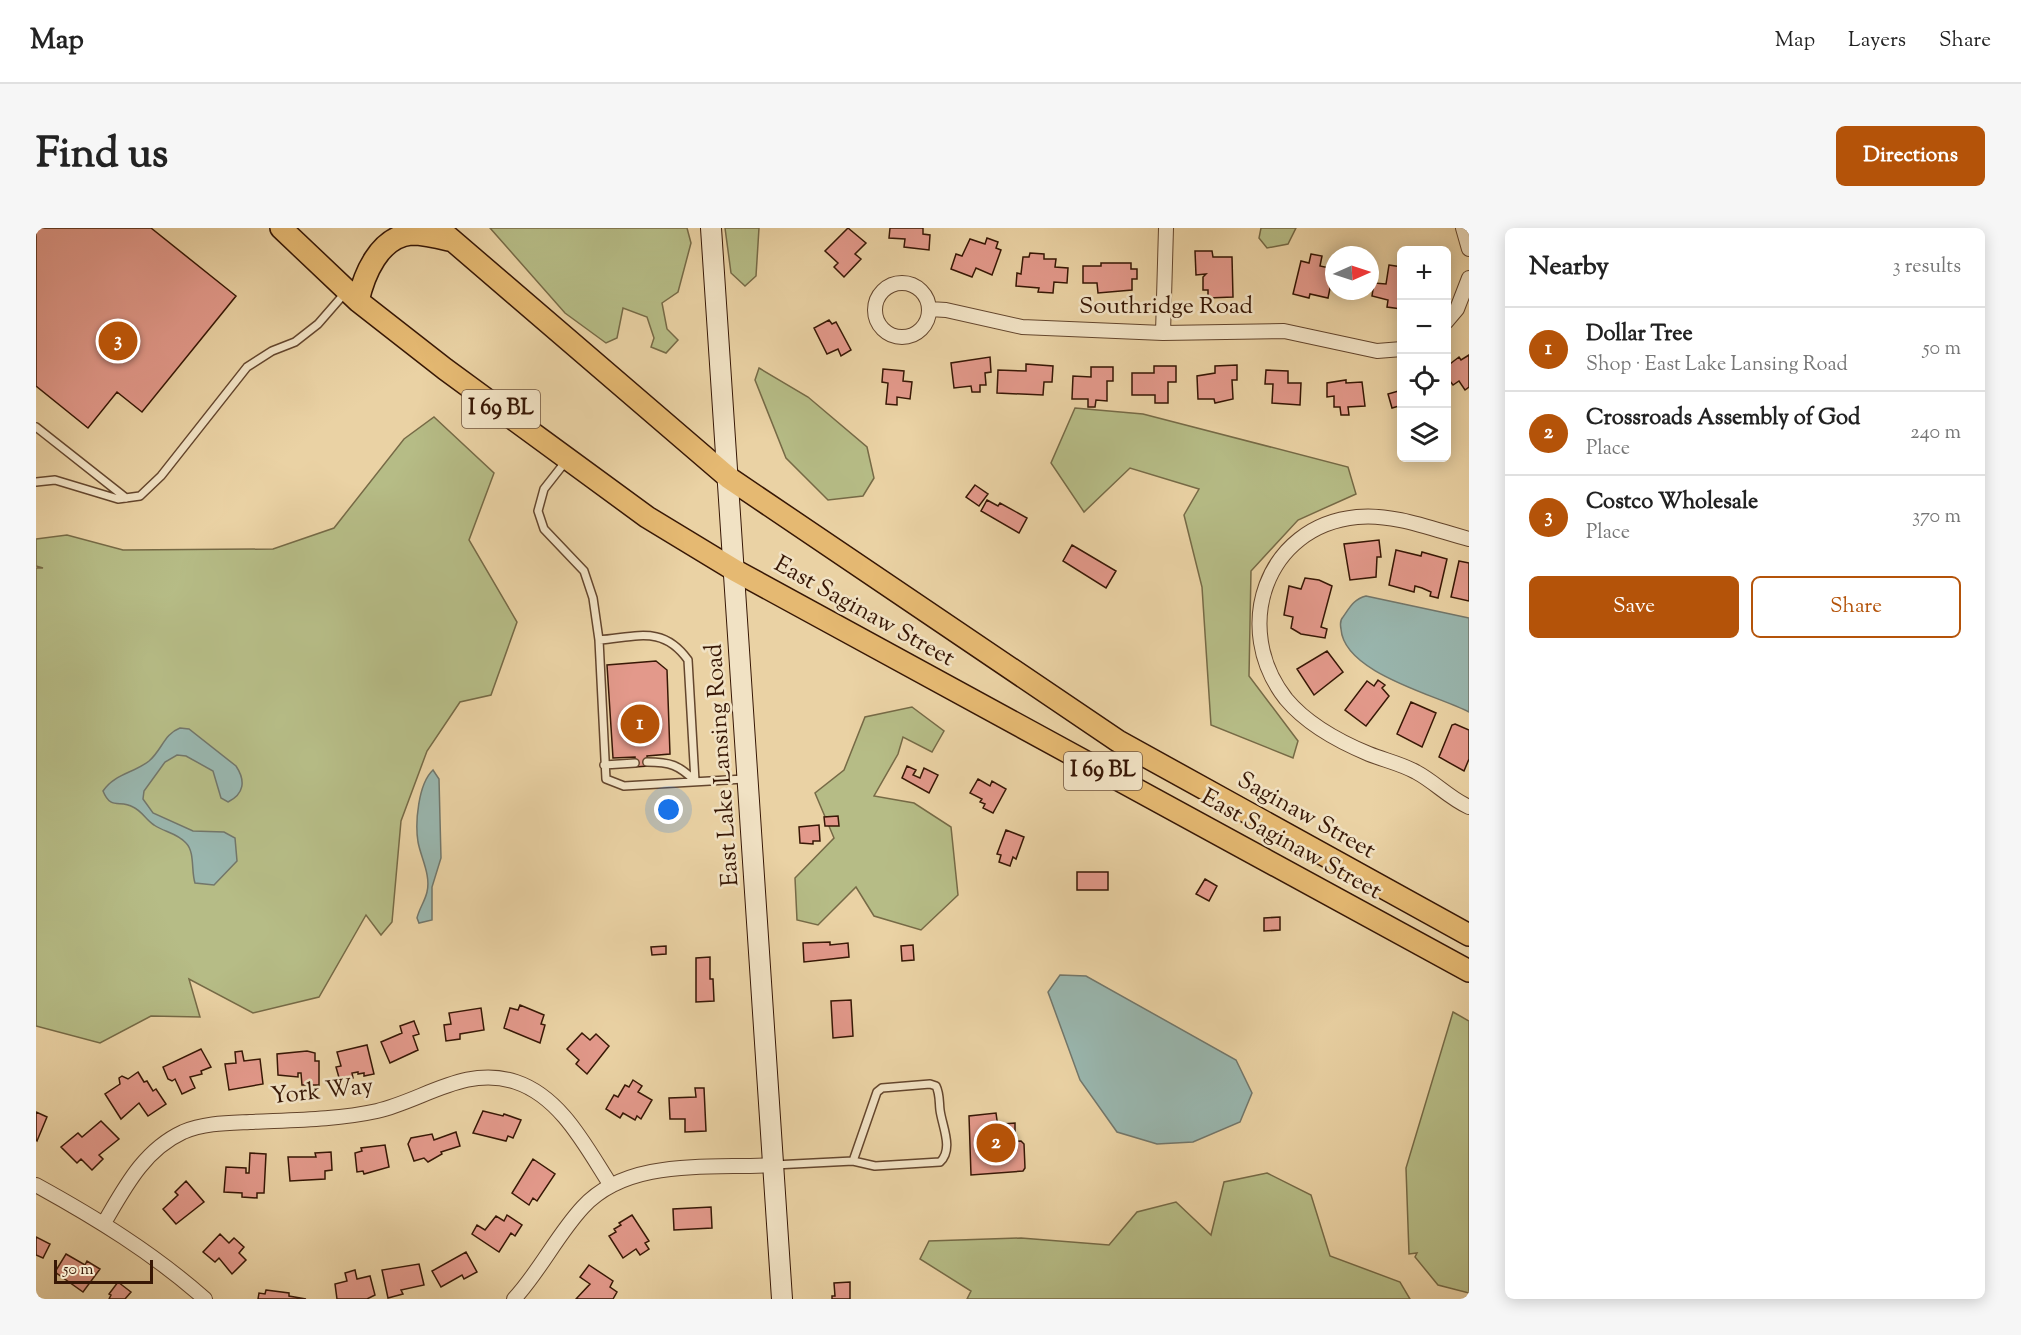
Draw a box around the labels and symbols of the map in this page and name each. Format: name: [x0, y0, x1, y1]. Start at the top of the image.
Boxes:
north arrow: [1325, 246, 1379, 300]
street label: Southridge Road: [1079, 290, 1254, 324]
pin: 3: [98, 318, 137, 364]
road number: I 69 BL: [462, 390, 540, 428]
street label: East Saginaw Street: [767, 548, 961, 676]
street label: East Lake Lansing Road: [698, 642, 748, 888]
pin: 1: [620, 702, 660, 746]
road number: I 69 BL: [1064, 752, 1142, 790]
street label: Saginaw Street: [1231, 764, 1381, 868]
street label: East Saginaw Street: [1194, 781, 1388, 909]
your location: [654, 795, 683, 824]
street label: York Way: [269, 1070, 375, 1114]
pin: 2: [976, 1120, 1016, 1166]
scale bar: [54, 1257, 153, 1284]

